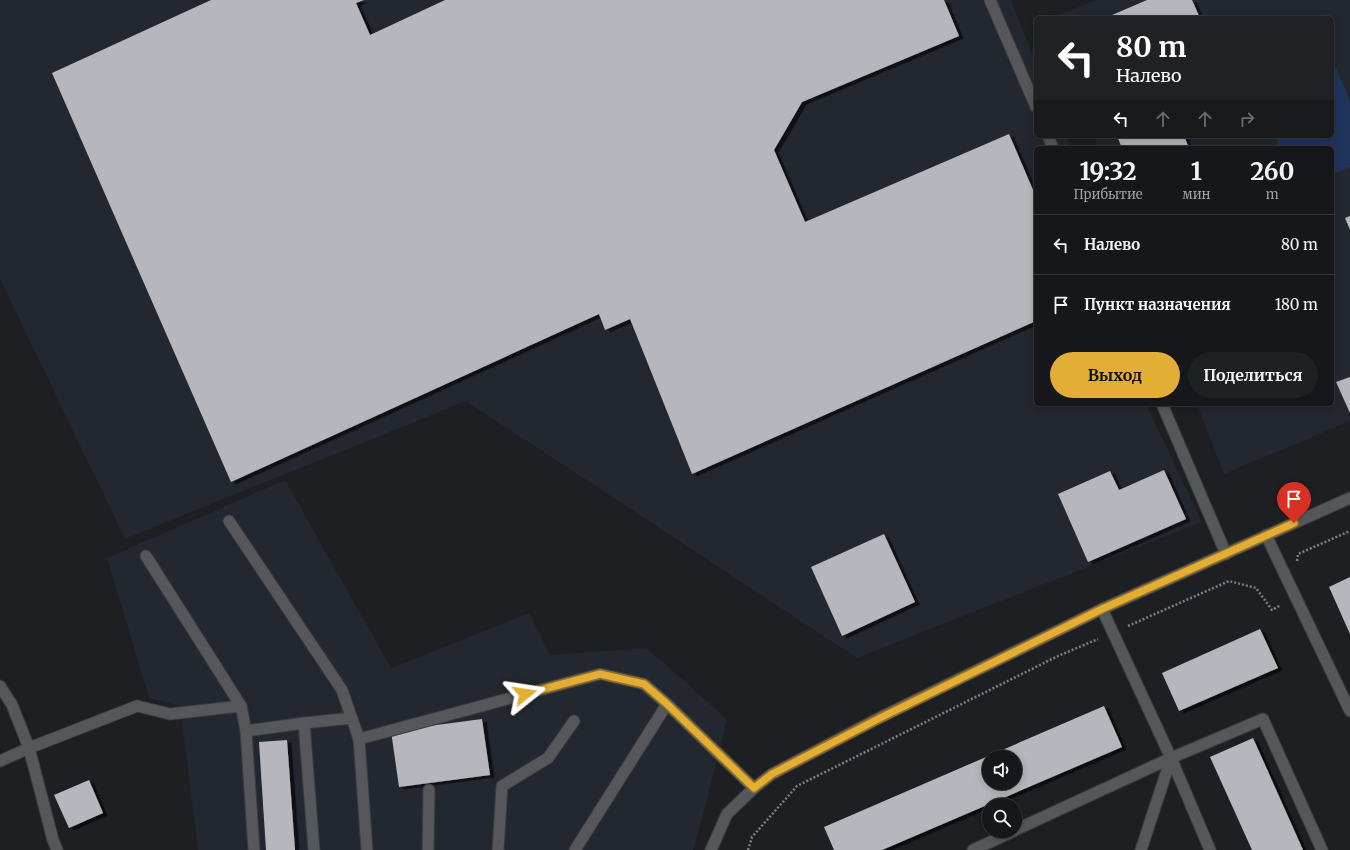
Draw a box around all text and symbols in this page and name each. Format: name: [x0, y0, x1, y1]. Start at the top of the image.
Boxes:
text: 80 m: [1116, 29, 1187, 65]
icon: left: [1050, 32, 1102, 84]
text: Налево: [1116, 64, 1182, 87]
icon: left: [1110, 108, 1132, 130]
icon: ahead: [1152, 108, 1174, 130]
icon: ahead: [1194, 108, 1216, 130]
icon: right: [1236, 108, 1258, 130]
text: 19:32: [1079, 156, 1137, 187]
text: 1: [1191, 156, 1202, 187]
text: 260: [1250, 156, 1294, 187]
text: Прибытие: [1074, 186, 1143, 203]
text: мин: [1182, 186, 1211, 203]
text: m: [1266, 186, 1279, 203]
icon: left: [1050, 234, 1072, 256]
text: Налево: [1084, 235, 1140, 254]
text: 80 m: [1281, 235, 1318, 254]
icon: arrive: [1050, 294, 1072, 316]
text: Пункт назначения: [1084, 295, 1231, 314]
text: 180 m: [1275, 295, 1318, 314]
button: Выход: [1050, 352, 1180, 398]
button: Поделиться: [1188, 352, 1318, 398]
pin: [1277, 482, 1311, 523]
icon: arrive: [1283, 488, 1305, 510]
position arrow: [504, 673, 546, 715]
map controls: [982, 750, 1022, 838]
button: sound: [982, 750, 1022, 790]
button: search: [982, 798, 1022, 838]

